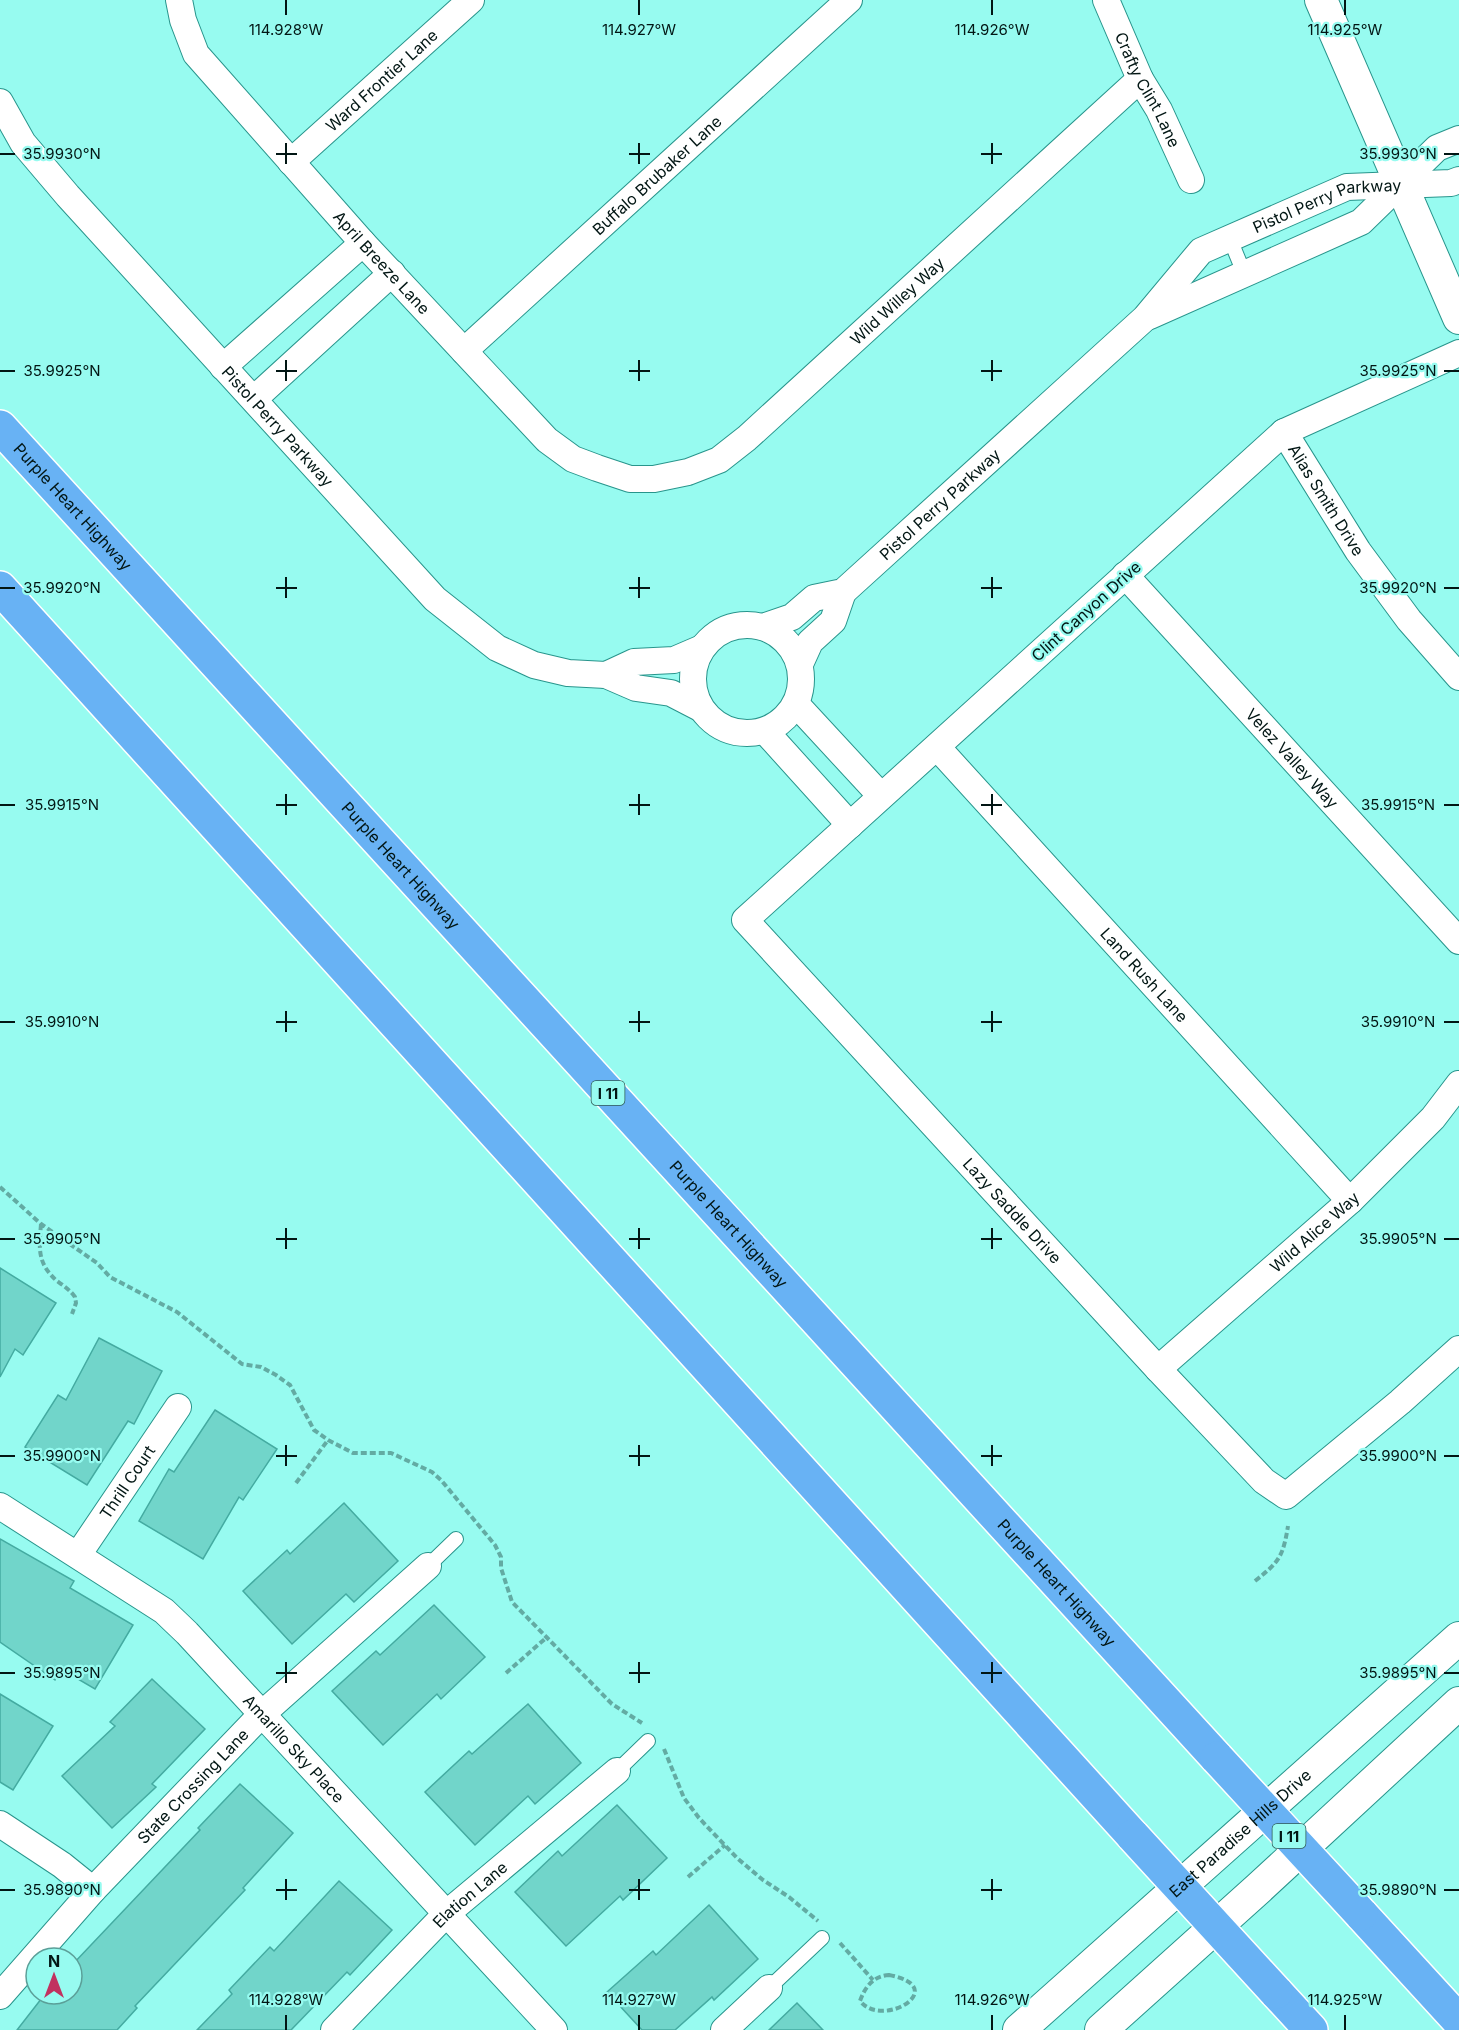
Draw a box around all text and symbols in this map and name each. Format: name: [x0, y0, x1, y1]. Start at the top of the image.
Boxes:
text: 114.928°W: [249, 20, 324, 39]
text: 114.927°W: [602, 20, 676, 39]
text: 114.926°W: [955, 20, 1030, 39]
text: 114.925°W: [1308, 20, 1383, 39]
street label: Ward Frontier Lane: [322, 25, 442, 136]
street label: Crafty Clint Lane: [1111, 29, 1185, 150]
street label: Buffalo Brubaker Lane: [588, 111, 726, 239]
text: 35.9930°N: [23, 144, 101, 163]
text: 35.9930°N: [1359, 144, 1437, 163]
street label: Pistol Perry Parkway: [1250, 175, 1402, 237]
street label: April Breeze Lane: [329, 207, 434, 318]
street label: Wild Willey Way: [846, 253, 948, 349]
text: 35.9925°N: [23, 361, 101, 380]
text: 35.9925°N: [1359, 361, 1437, 380]
street label: Pistol Perry Parkway: [218, 362, 338, 491]
street label: Purple Heart Highway: [10, 439, 136, 575]
street label: Alias Smith Drive: [1284, 440, 1368, 559]
street label: Pistol Perry Parkway: [875, 444, 1004, 564]
street label: Clint Canyon Drive: [1027, 557, 1145, 665]
text: 35.9920°N: [23, 578, 101, 597]
text: 35.9920°N: [1359, 578, 1437, 597]
street label: Velez Valley Way: [1242, 704, 1343, 812]
text: 35.9915°N: [25, 795, 99, 814]
text: 35.9915°N: [1361, 795, 1435, 814]
street label: Purple Heart Highway: [338, 797, 464, 933]
street label: Land Rush Lane: [1096, 923, 1192, 1026]
text: 35.9910°N: [25, 1012, 99, 1031]
text: 35.9910°N: [1361, 1012, 1435, 1031]
road number: I 11: [592, 1081, 624, 1105]
street label: Lazy Saddle Drive: [959, 1154, 1066, 1268]
street label: Purple Heart Highway: [665, 1156, 792, 1292]
street label: Wild Alice Way: [1266, 1188, 1363, 1277]
text: 35.9905°N: [23, 1229, 101, 1248]
text: 35.9905°N: [1359, 1229, 1437, 1248]
street label: Thrill Court: [95, 1441, 159, 1523]
text: 35.9900°N: [23, 1446, 101, 1465]
text: 35.9900°N: [1359, 1446, 1437, 1465]
street label: Purple Heart Highway: [993, 1515, 1120, 1651]
text: 35.9895°N: [23, 1663, 101, 1682]
text: 35.9895°N: [1359, 1663, 1437, 1682]
street label: Amarillo Sky Place: [239, 1690, 349, 1807]
street label: State Crossing Lane: [133, 1724, 253, 1848]
street label: East Paradise Hills Drive: [1165, 1765, 1315, 1901]
road number: I 11: [1272, 1824, 1306, 1848]
street label: Elation Lane: [428, 1857, 511, 1932]
text: 35.9890°N: [23, 1880, 101, 1899]
text: 35.9890°N: [1359, 1880, 1437, 1899]
north arrow: [24, 1946, 84, 2006]
text: N: [48, 1951, 60, 1971]
text: 114.928°W: [249, 1990, 324, 2009]
text: 114.927°W: [602, 1990, 676, 2009]
text: 114.926°W: [955, 1990, 1030, 2009]
text: 114.925°W: [1308, 1990, 1383, 2009]

